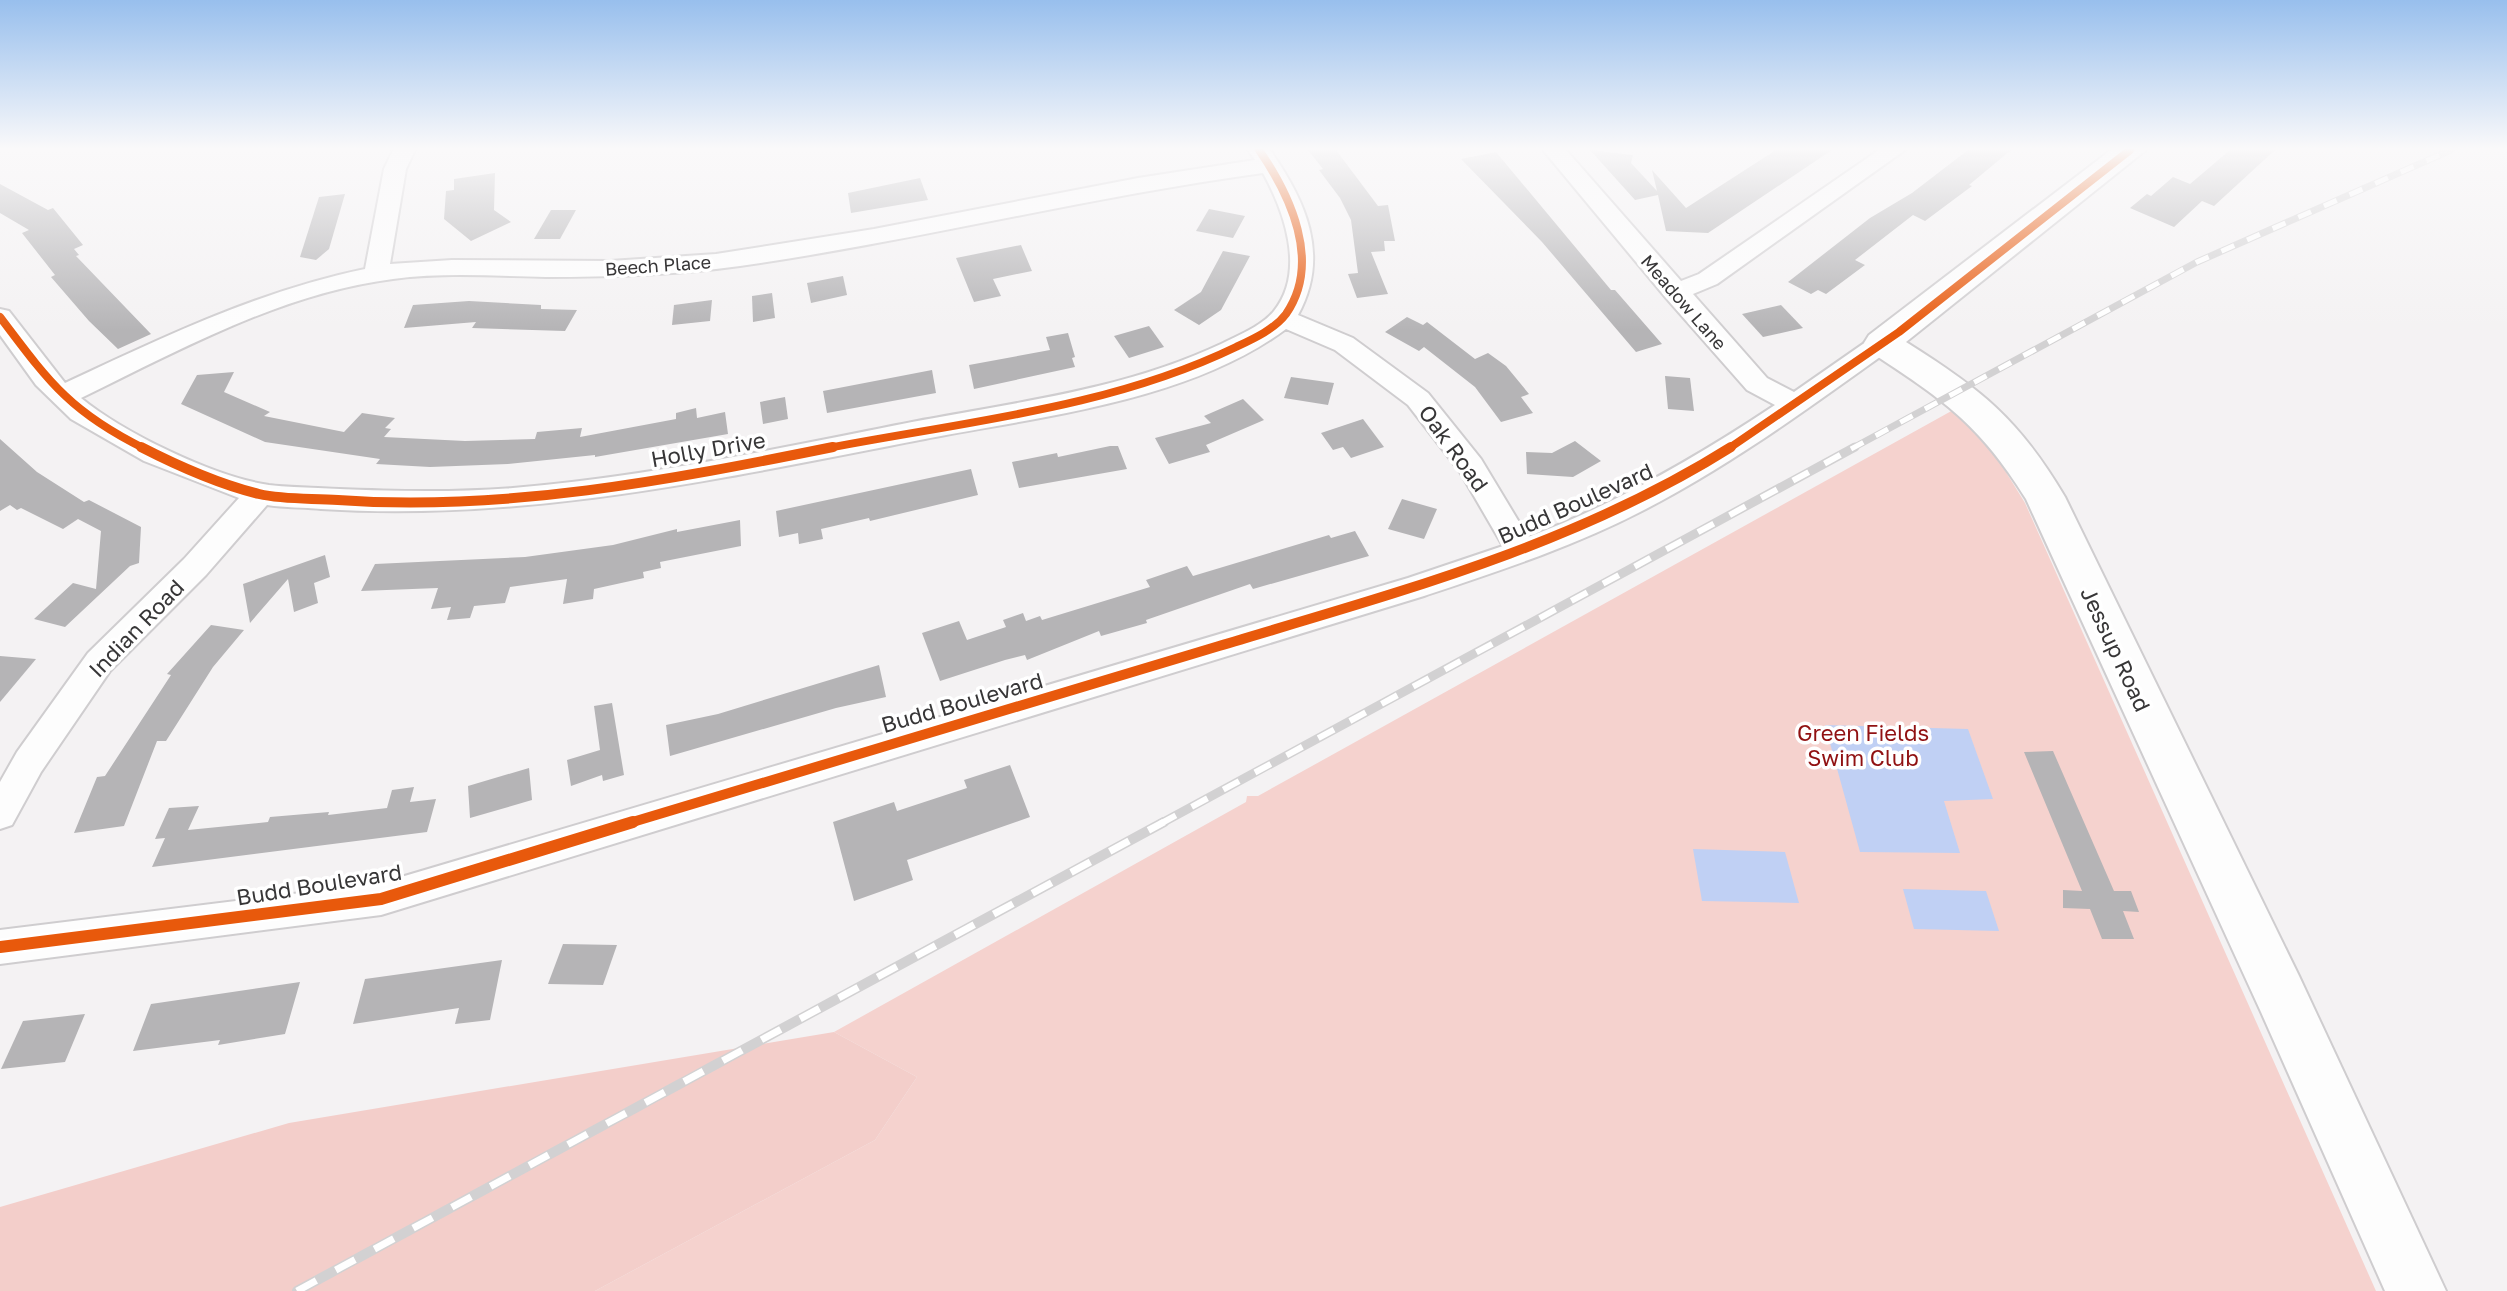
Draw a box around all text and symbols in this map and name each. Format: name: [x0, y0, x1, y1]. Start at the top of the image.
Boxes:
street label: Beech Place: [604, 250, 712, 280]
street label: Meadow Lane: [1637, 250, 1731, 354]
street label: Oak Road: [1414, 399, 1494, 497]
street label: Holly Drive: [649, 426, 767, 472]
street label: Budd Boulevard: [1493, 457, 1657, 549]
street label: Indian Road: [83, 574, 189, 682]
street label: Jessup Road: [2075, 582, 2157, 716]
street label: Budd Boulevard: [878, 666, 1046, 738]
park label: Green Fields Swim Club: [1797, 719, 1929, 771]
street label: Budd Boulevard: [234, 858, 404, 910]

